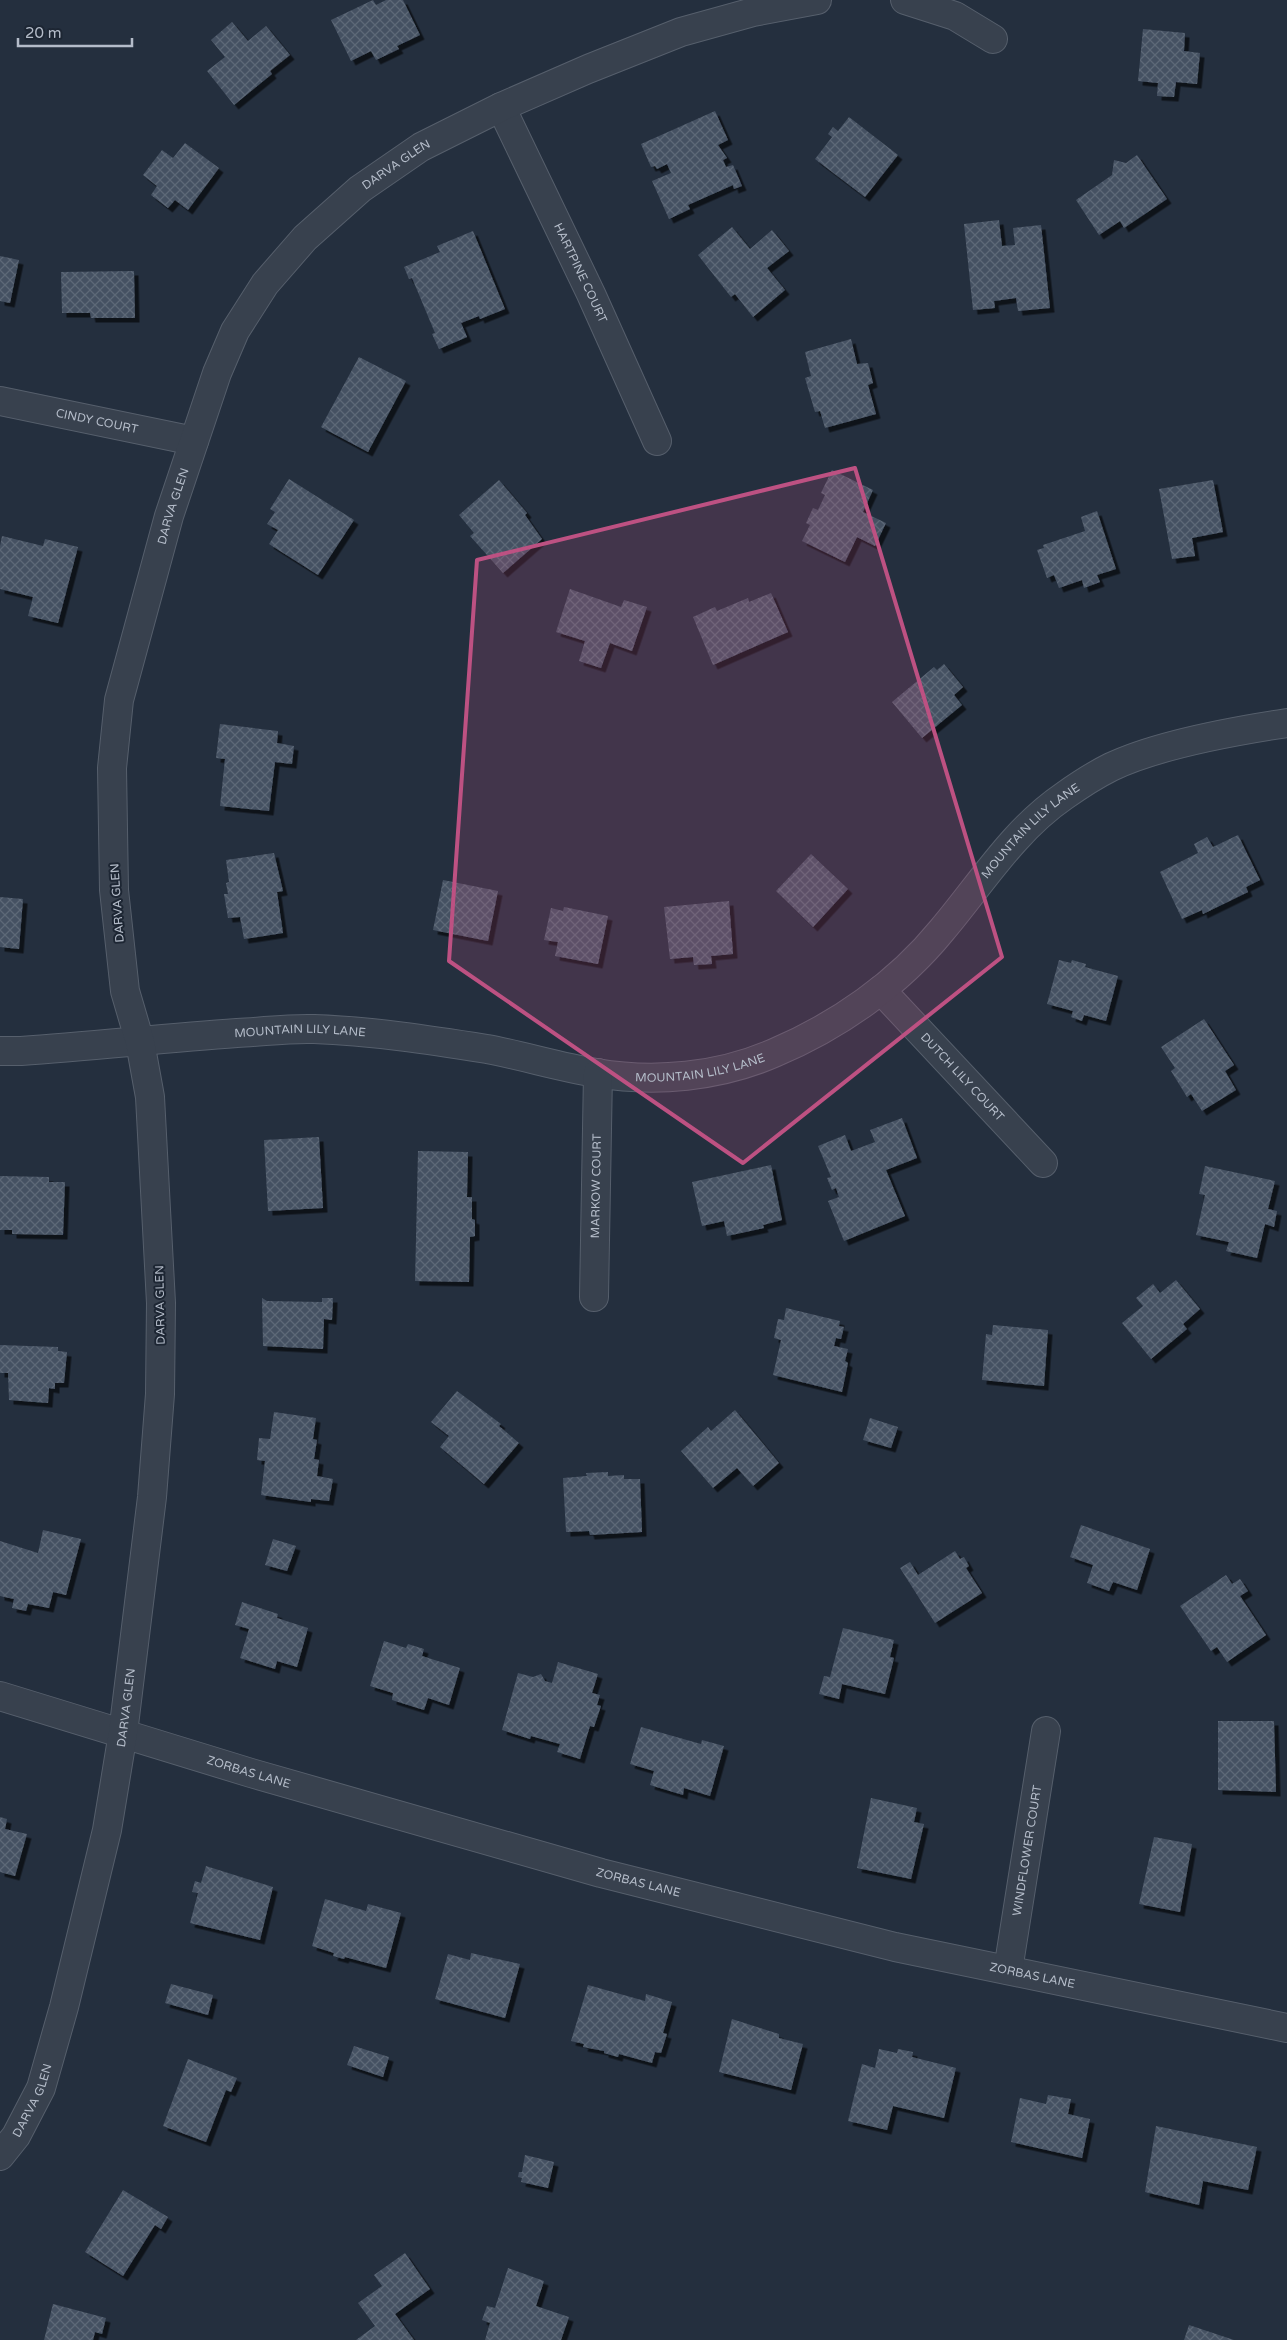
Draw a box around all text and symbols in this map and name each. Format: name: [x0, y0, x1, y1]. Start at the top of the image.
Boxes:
scale bar: [18, 15, 131, 47]
text: 20 m: [25, 24, 62, 42]
street label: DARVA GLEN: [359, 137, 432, 193]
street label: HARTPINE COURT: [551, 221, 610, 326]
street label: CINDY COURT: [55, 406, 140, 436]
street label: DARVA GLEN: [155, 466, 192, 546]
street label: MOUNTAIN LILY LANE: [978, 780, 1083, 881]
street label: DARVA GLEN: [107, 863, 127, 943]
street label: MOUNTAIN LILY LANE: [234, 1022, 367, 1040]
street label: DUTCH LILY COURT: [918, 1030, 1007, 1124]
street label: MOUNTAIN LILY LANE: [635, 1050, 767, 1085]
street label: MARKOW COURT: [588, 1133, 604, 1238]
street label: DARVA GLEN: [152, 1265, 168, 1345]
street label: DARVA GLEN: [114, 1667, 138, 1748]
street label: ZORBAS LANE: [205, 1753, 292, 1791]
street label: WINDFLOWER COURT: [1010, 1783, 1044, 1917]
street label: ZORBAS LANE: [594, 1865, 682, 1900]
street label: ZORBAS LANE: [989, 1960, 1077, 1991]
street label: DARVA GLEN: [10, 2062, 55, 2140]

